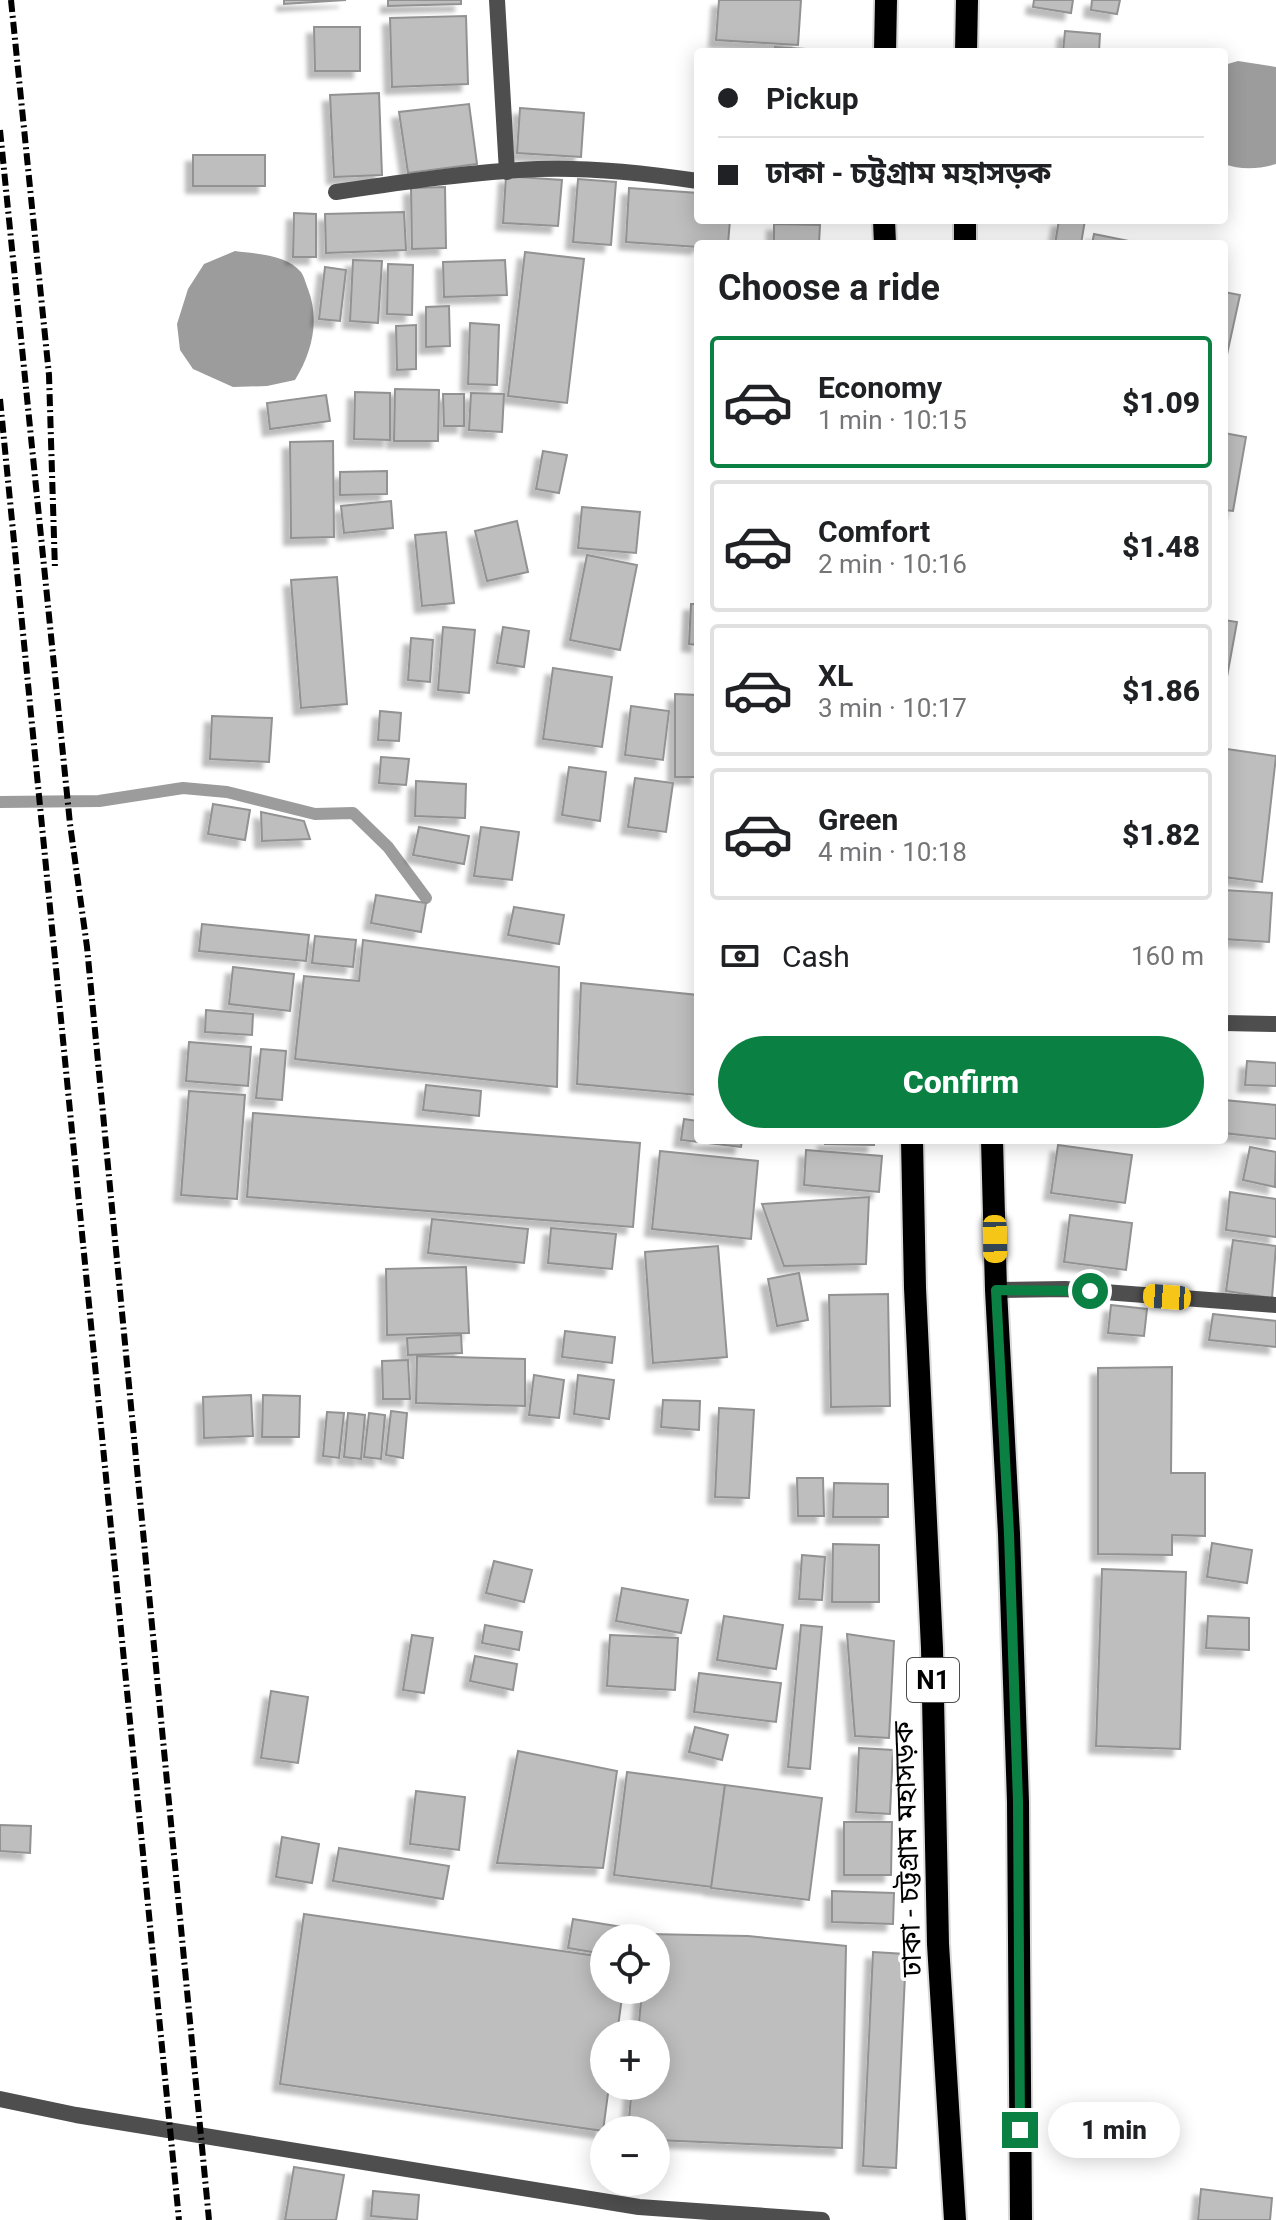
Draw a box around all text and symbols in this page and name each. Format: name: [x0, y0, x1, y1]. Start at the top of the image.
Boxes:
text: Pickup: [766, 81, 859, 116]
text: ঢাকা - চট্টগ্রাম মহাসড়ক: [766, 155, 1051, 190]
text: Choose a ride: [718, 267, 940, 309]
icon: car: [722, 366, 794, 438]
text: Economy: [818, 370, 942, 405]
text: $1.09: [1122, 385, 1200, 420]
text: 1 min · 10:15: [818, 405, 967, 435]
icon: car: [722, 510, 794, 582]
text: Comfort: [818, 514, 930, 549]
text: $1.48: [1122, 529, 1200, 564]
text: 2 min · 10:16: [818, 549, 967, 579]
icon: car: [722, 654, 794, 726]
text: XL: [818, 658, 853, 693]
text: $1.86: [1122, 673, 1200, 708]
text: 3 min · 10:17: [818, 693, 967, 723]
icon: car: [722, 798, 794, 870]
text: Green: [818, 802, 898, 837]
text: $1.82: [1122, 817, 1200, 852]
text: 4 min · 10:18: [818, 837, 967, 867]
icon: cash: [718, 934, 762, 978]
text: Cash: [782, 939, 850, 974]
text: 160 m: [1131, 941, 1204, 971]
button: Confirm: [718, 1036, 1204, 1128]
car: [983, 1215, 1007, 1263]
route start: [1072, 1273, 1108, 1309]
car: [1142, 1283, 1192, 1311]
road number: N1: [907, 1658, 959, 1702]
street label: ঢাকা - চট্টগ্রাম মহাসড়ক: [887, 1720, 928, 1978]
map controls: [590, 1924, 670, 2196]
button: locate: [590, 1924, 670, 2004]
button: +: [590, 2020, 670, 2100]
callout: 1 min: [1048, 2102, 1180, 2158]
route end: [1002, 2112, 1038, 2148]
text: 1 min: [1081, 2115, 1147, 2145]
button: −: [590, 2116, 670, 2196]

